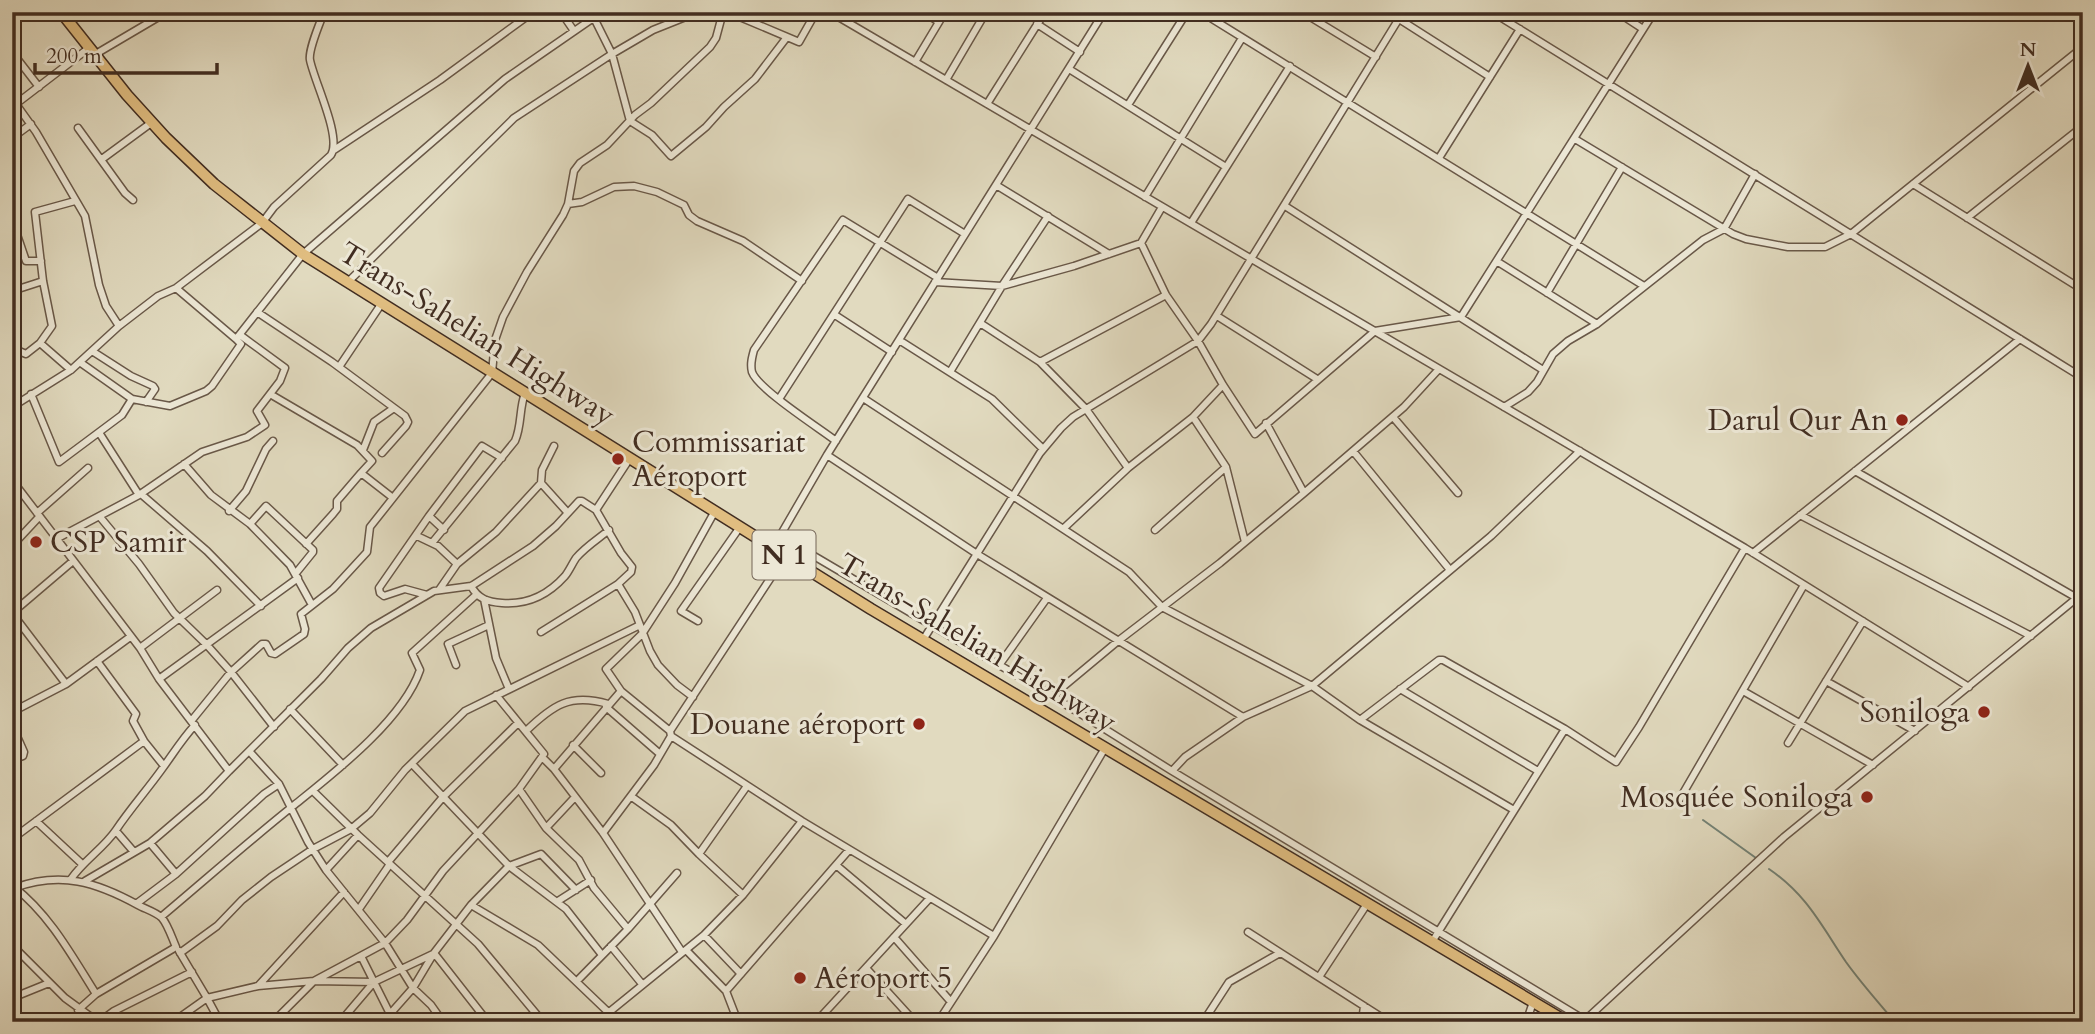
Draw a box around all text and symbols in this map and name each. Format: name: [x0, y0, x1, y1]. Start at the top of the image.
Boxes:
scale bar: [35, 32, 217, 76]
north arrow: [1994, 32, 2064, 102]
text: N: [2020, 37, 2037, 63]
text: 200 m: [46, 42, 102, 71]
street label: Trans-Sahelian Highway: [331, 232, 623, 436]
place label: Darul Qur An: [1708, 400, 1888, 441]
marker: Darul Qur An: [1894, 412, 1910, 428]
place label: Commissariat Aéroport: [632, 422, 806, 497]
marker: Commissariat Aéroport: [610, 451, 626, 467]
place label: CSP Samir: [50, 522, 187, 563]
road number: N 1: [752, 530, 816, 580]
marker: CSP Samir: [28, 534, 44, 550]
street label: Trans-Sahelian Highway: [830, 543, 1124, 743]
place label: Soniloga: [1860, 692, 1970, 733]
place label: Douane aéroport: [690, 704, 906, 745]
marker: Soniloga: [1976, 704, 1992, 720]
marker: Douane aéroport: [911, 716, 927, 732]
place label: Mosquée Soniloga: [1620, 777, 1853, 818]
marker: Mosquée Soniloga: [1859, 789, 1875, 805]
place label: Aéroport 5: [814, 958, 952, 999]
marker: Aéroport 5: [792, 970, 808, 986]

